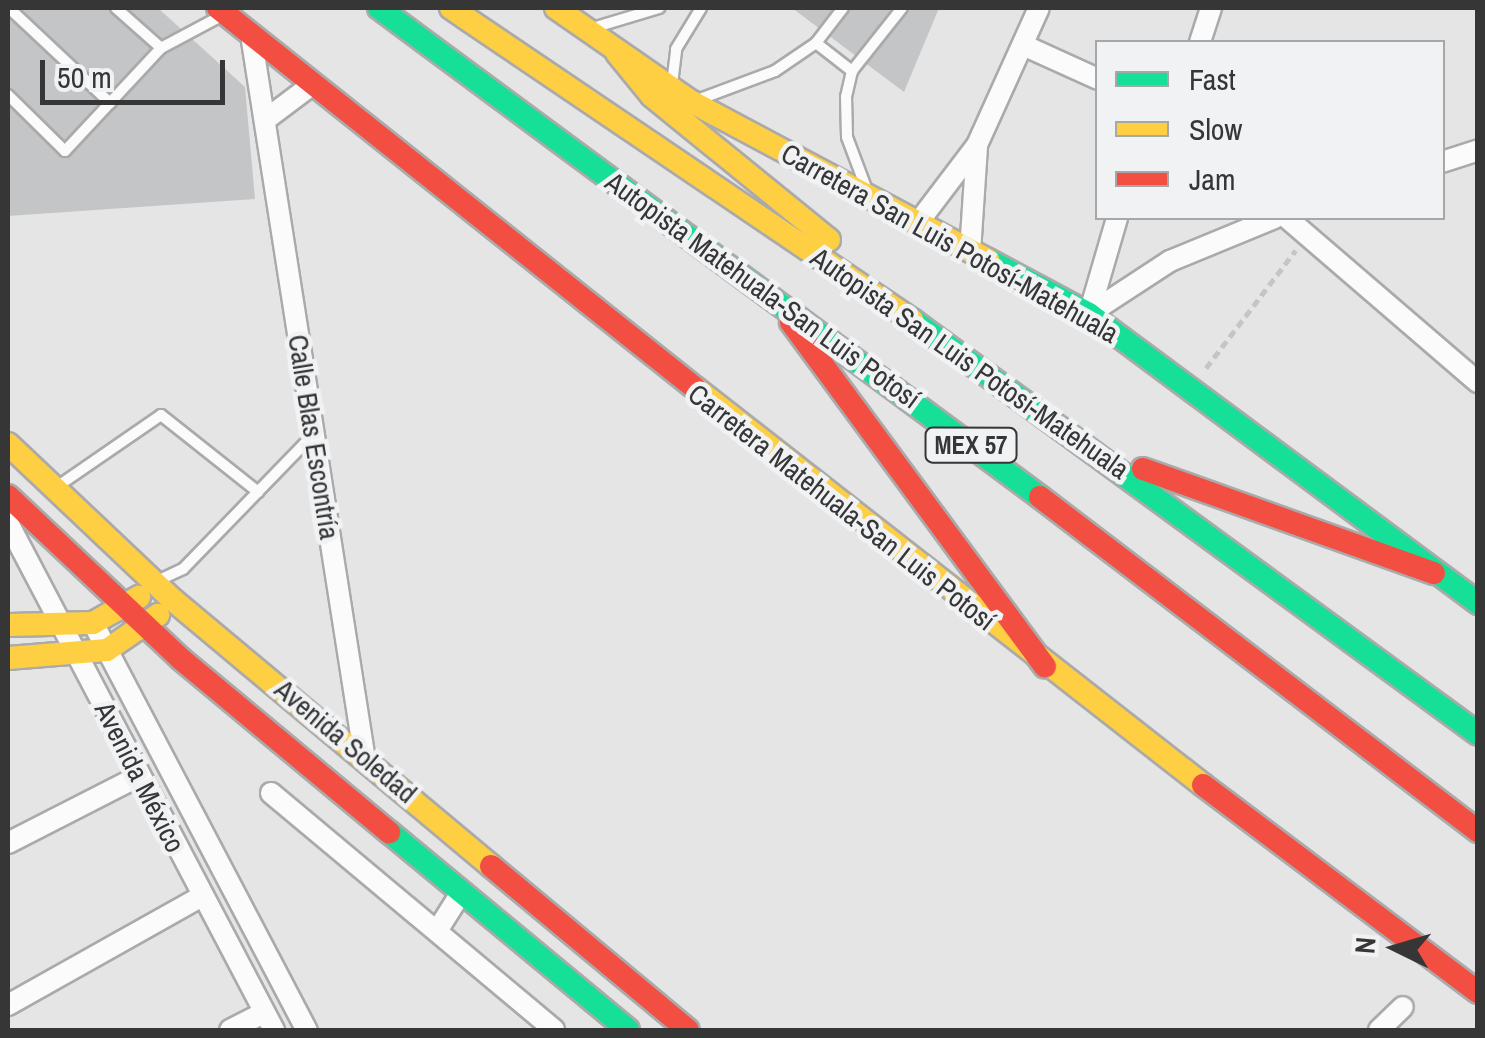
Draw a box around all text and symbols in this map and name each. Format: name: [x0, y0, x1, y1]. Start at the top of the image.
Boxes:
scale bar: [45, 40, 230, 102]
legend: [1095, 40, 1445, 220]
text: 50 m: [57, 57, 112, 97]
text: Fast: [1189, 59, 1236, 99]
text: Slow: [1189, 109, 1242, 149]
street label: Carretera San Luis Potosí-Matehuala: [776, 136, 1124, 350]
text: Jam: [1189, 159, 1235, 199]
street label: Autopista Matehuala-San Luis Potosí: [599, 165, 927, 415]
street label: Autopista San Luis Potosí-Matehuala: [805, 240, 1135, 486]
street label: Calle Blas Escontría: [281, 332, 347, 542]
street label: Carretera Matehuala-San Luis Potosí: [682, 377, 1002, 637]
road number: MEX 57: [924, 425, 1018, 465]
street label: Avenida Soledad: [268, 672, 424, 810]
street label: Avenida México: [88, 696, 192, 858]
north arrow: [1345, 898, 1445, 998]
text: N: [1345, 935, 1385, 955]

